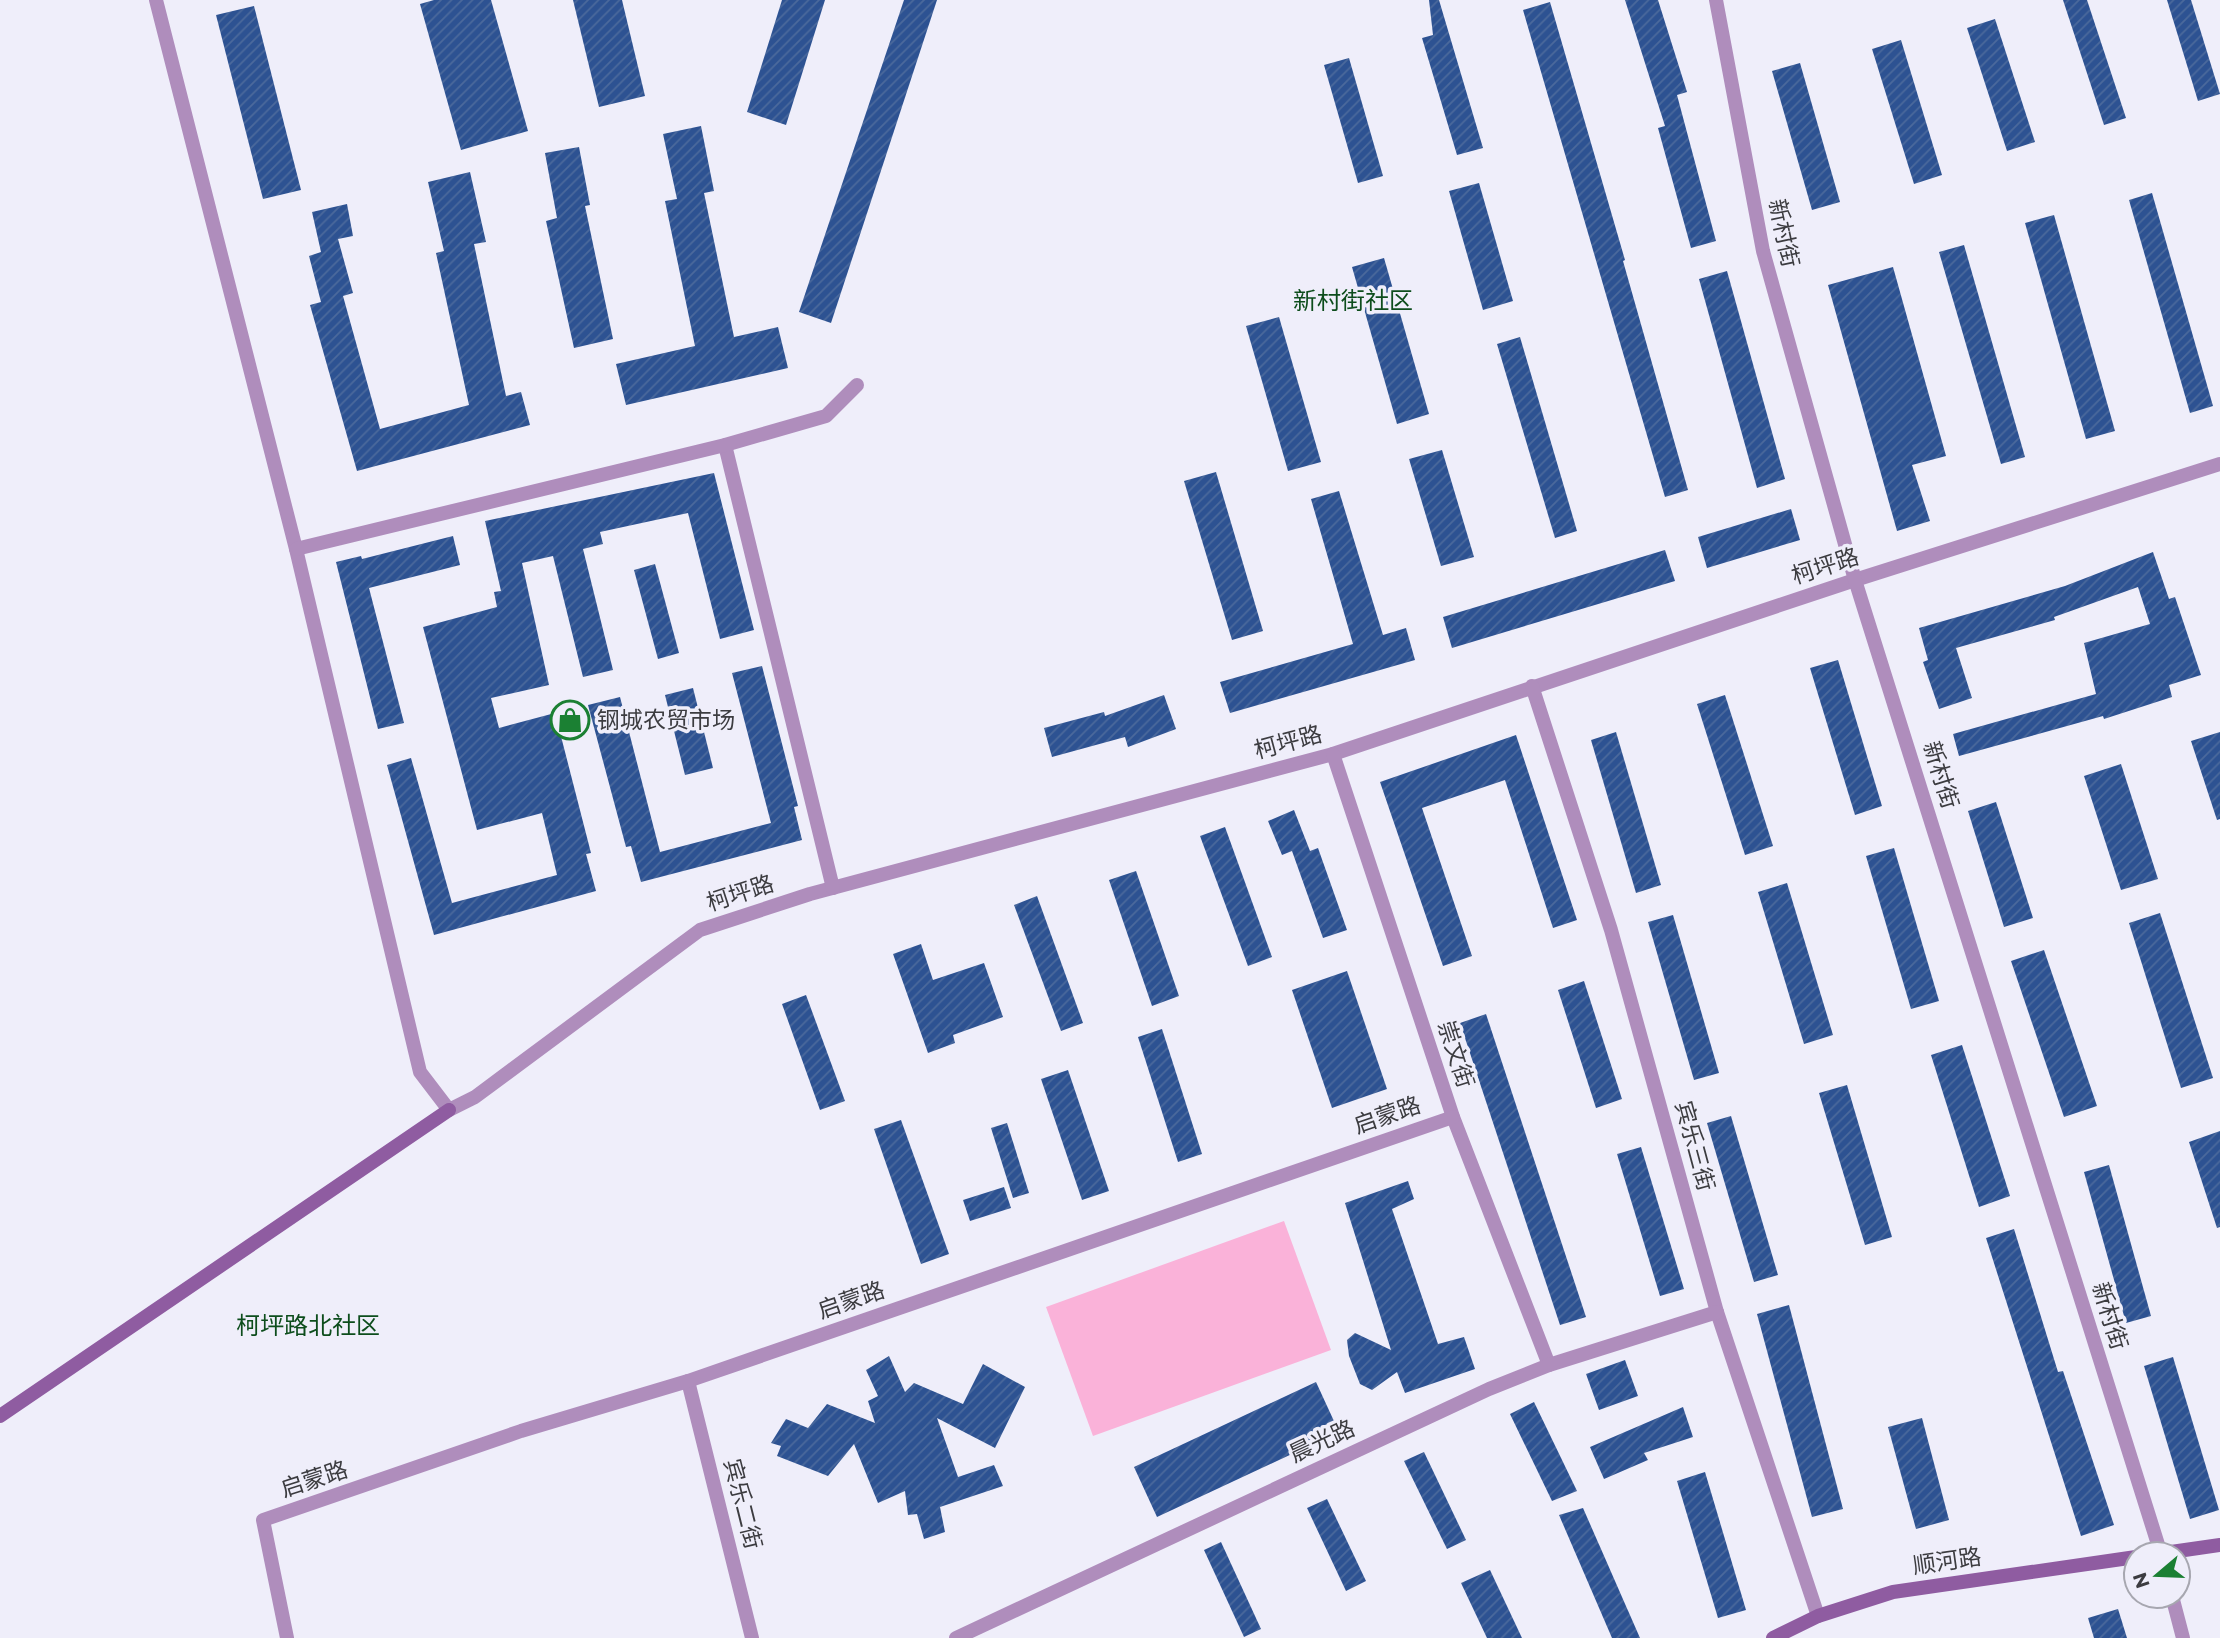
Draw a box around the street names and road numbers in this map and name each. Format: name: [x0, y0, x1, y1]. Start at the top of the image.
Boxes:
street label: 新村街: [1763, 196, 1805, 270]
street label: 柯坪路: [1788, 542, 1862, 590]
street label: 柯坪路: [1251, 720, 1325, 764]
street label: 新村街: [1918, 738, 1964, 812]
street label: 柯坪路: [703, 869, 777, 917]
street label: 崇文街: [1432, 1017, 1480, 1091]
street label: 启蒙路: [1350, 1091, 1424, 1139]
street label: 宾乐三街: [1670, 1098, 1720, 1194]
street label: 启蒙路: [814, 1276, 888, 1324]
street label: 新村街: [2087, 1279, 2133, 1353]
street label: 晨光路: [1285, 1414, 1359, 1468]
street label: 启蒙路: [277, 1455, 351, 1503]
street label: 宾乐二街: [718, 1456, 768, 1552]
street label: 顺河路: [1911, 1542, 1983, 1580]

